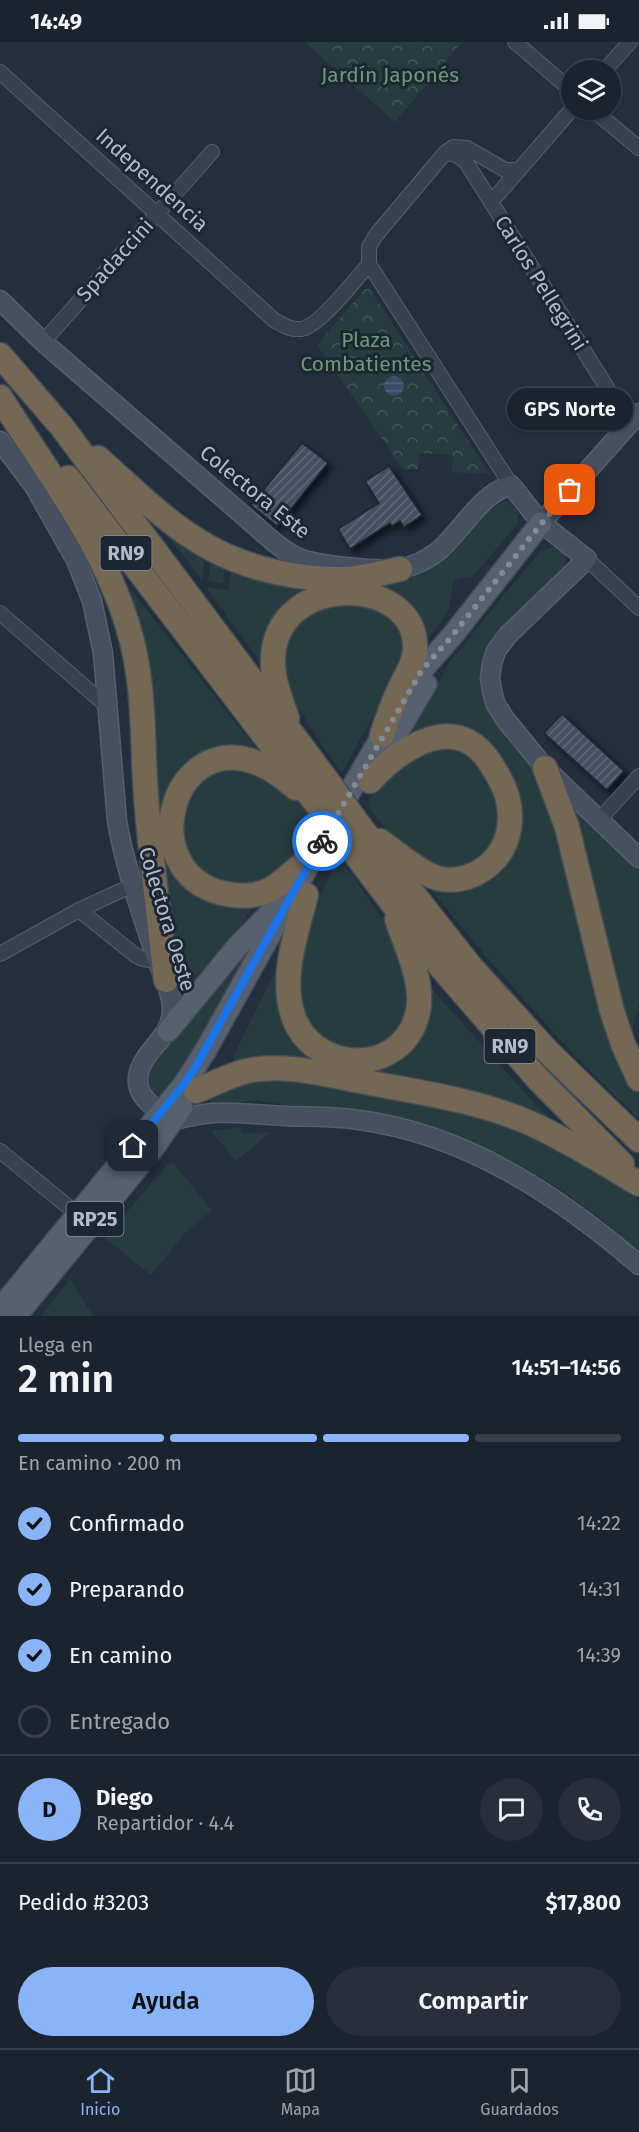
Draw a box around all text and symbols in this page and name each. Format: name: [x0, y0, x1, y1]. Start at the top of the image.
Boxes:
text: 14:49: [30, 8, 82, 35]
map controls: [561, 60, 621, 120]
button: layers: [561, 60, 621, 120]
park label: Jardín Japonés: [321, 62, 459, 88]
street label: Independencia: [90, 123, 214, 237]
street label: Carlos Pellegrini: [489, 211, 593, 355]
street label: Spadaccini: [71, 213, 159, 307]
park label: Plaza Combatientes: [300, 327, 432, 377]
callout: GPS Norte: [507, 388, 633, 430]
text: GPS Norte: [524, 397, 616, 421]
street label: Colectora Este: [194, 440, 316, 544]
pin: [544, 464, 595, 515]
icon: bag: [553, 473, 586, 506]
road number: RN9: [100, 536, 152, 570]
courier: [292, 811, 352, 871]
icon: bike: [306, 825, 339, 858]
street label: Colectora Oeste: [133, 844, 201, 994]
road number: RN9: [484, 1029, 536, 1063]
pin: [107, 1120, 158, 1171]
icon: home: [116, 1129, 149, 1162]
road number: RP25: [66, 1202, 124, 1236]
text: Llega en: [18, 1333, 93, 1357]
text: 14:51–14:56: [511, 1354, 621, 1381]
text: 2 min: [18, 1356, 114, 1402]
text: En camino · 200 m: [18, 1451, 182, 1475]
icon: check: [18, 1507, 51, 1540]
text: Confirmado: [69, 1510, 185, 1537]
text: 14:22: [577, 1511, 621, 1535]
icon: check: [18, 1573, 51, 1606]
text: Preparando: [69, 1576, 185, 1603]
text: 14:31: [579, 1577, 621, 1601]
icon: check: [18, 1639, 51, 1672]
text: En camino: [69, 1642, 172, 1669]
text: 14:39: [576, 1643, 621, 1667]
text: Entregado: [69, 1708, 170, 1735]
button: chat: [480, 1778, 543, 1841]
button: phone: [558, 1778, 621, 1841]
text: Diego: [96, 1784, 153, 1811]
text: D: [42, 1796, 57, 1823]
text: Repartidor · 4.4: [96, 1811, 234, 1835]
text: Pedido #3203: [18, 1889, 149, 1916]
text: $17,800: [545, 1889, 621, 1916]
button: Ayuda: [18, 1967, 314, 2036]
button: Compartir: [326, 1967, 621, 2036]
tab: Inicio: [80, 2064, 120, 2119]
tab: Mapa: [281, 2064, 320, 2119]
tab: Guardados: [480, 2064, 559, 2119]

